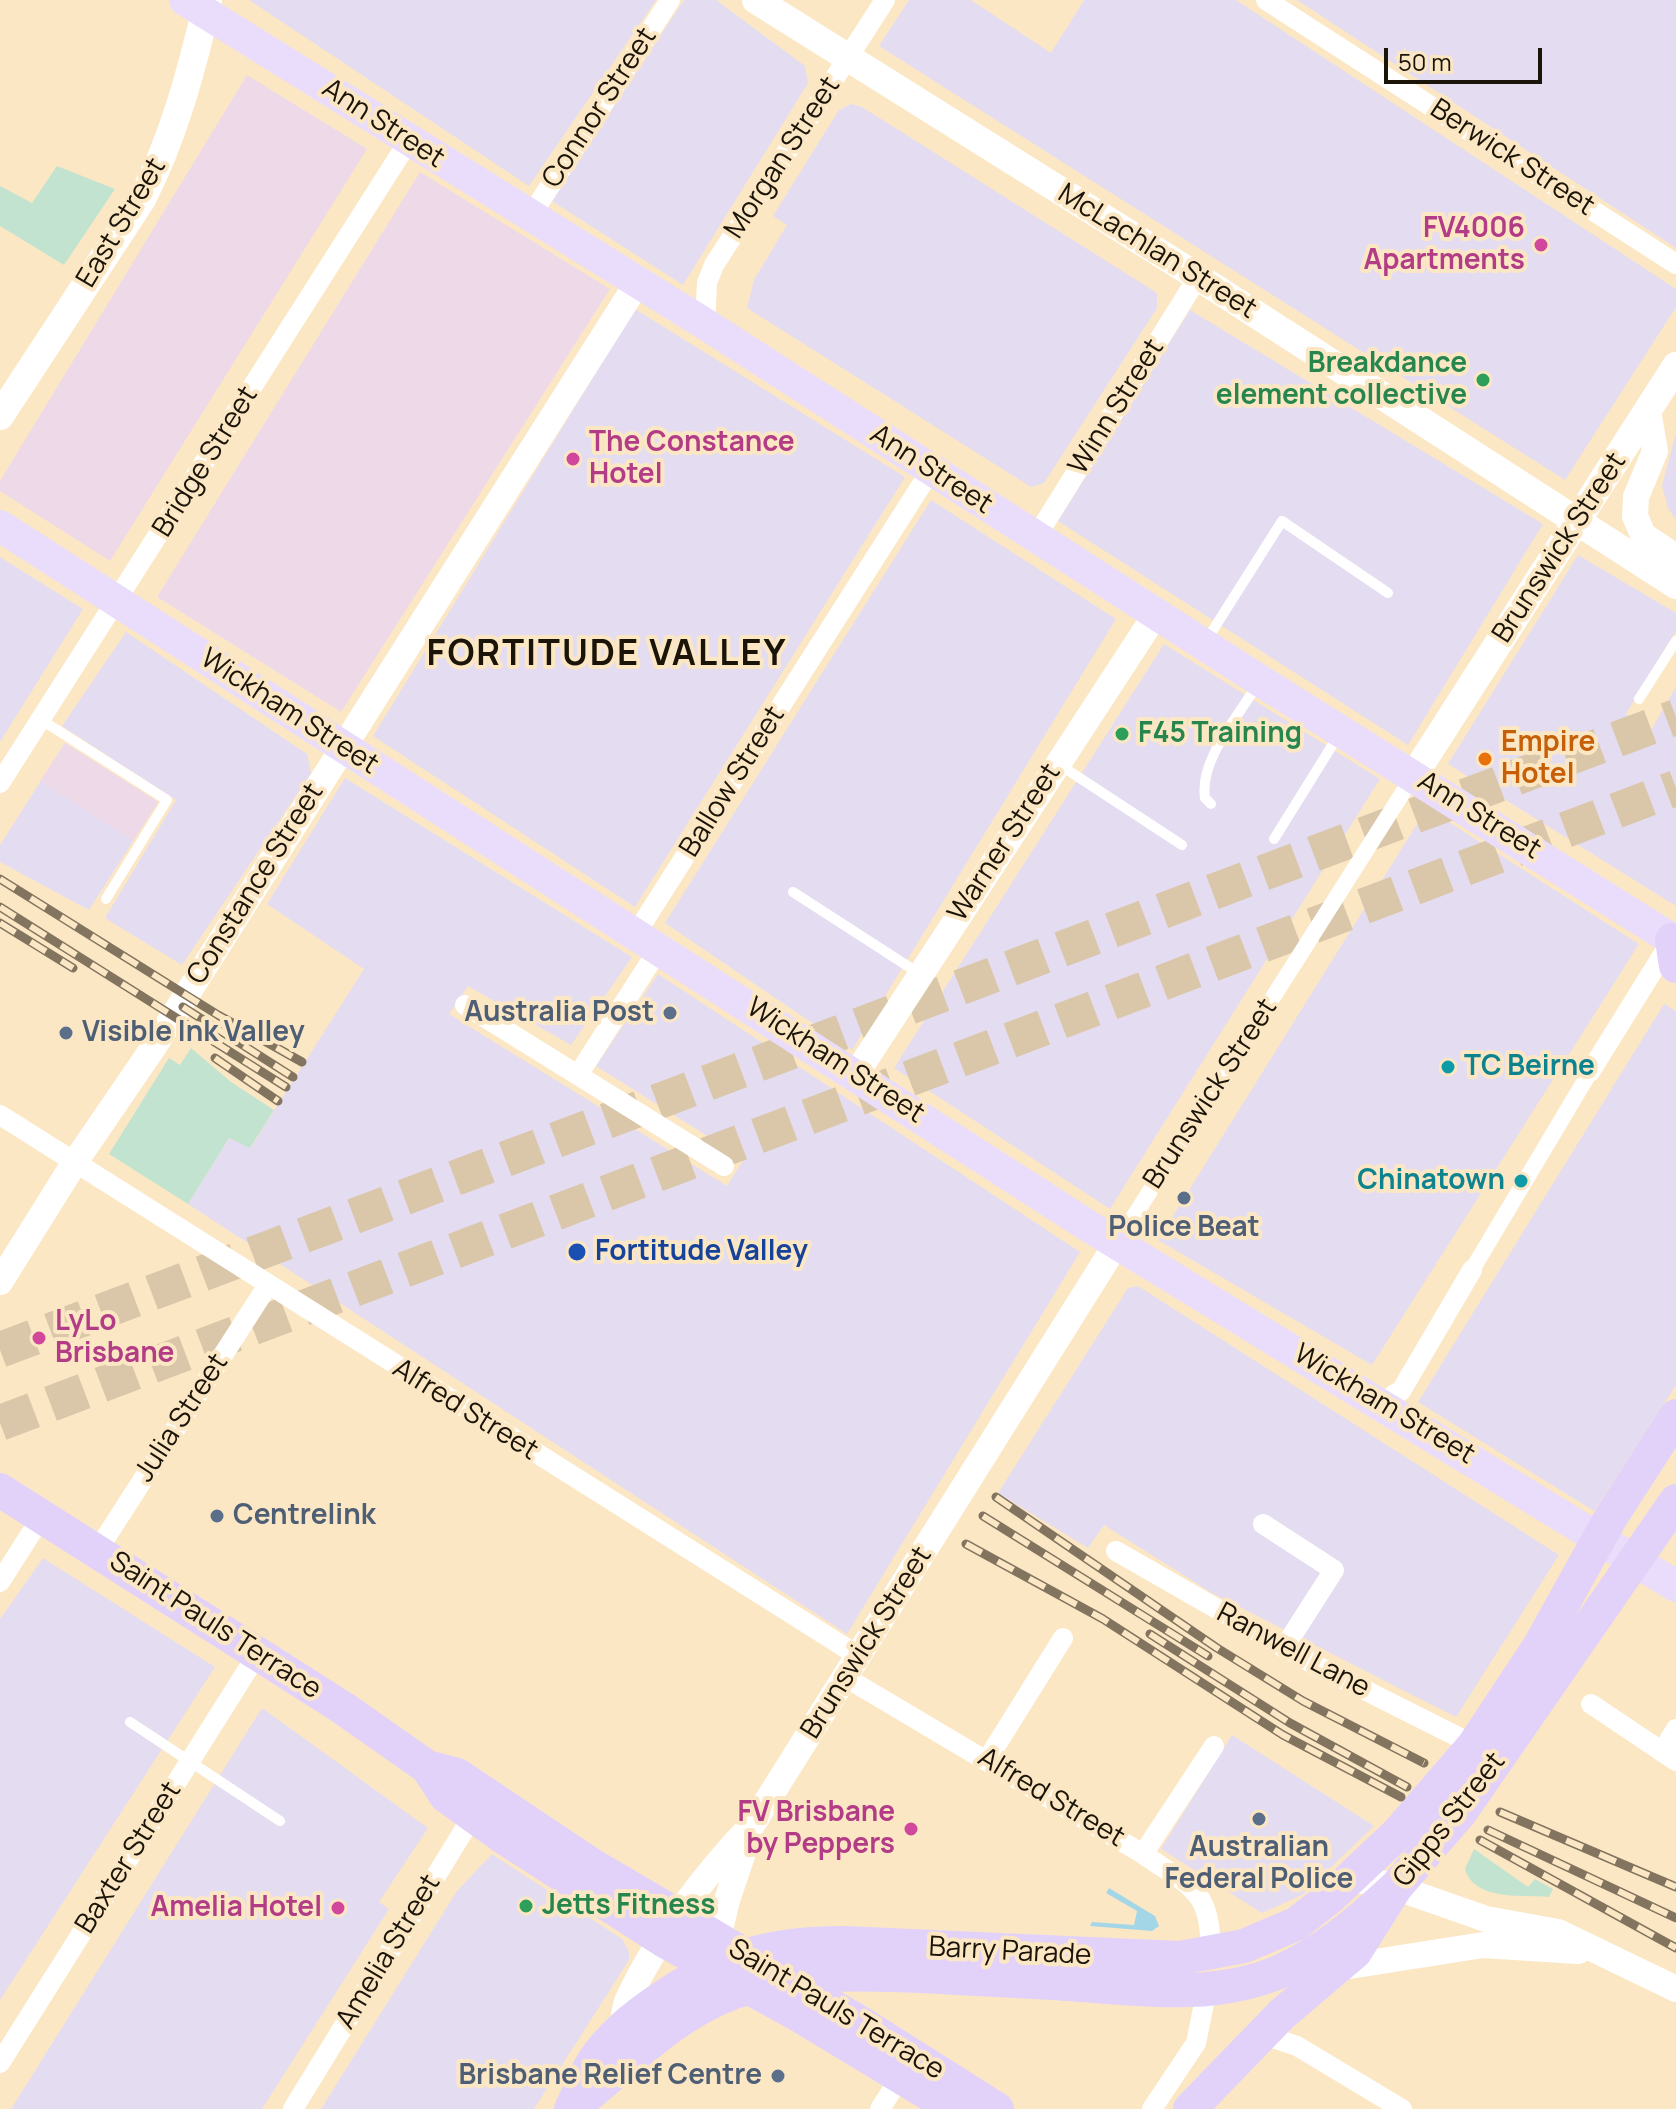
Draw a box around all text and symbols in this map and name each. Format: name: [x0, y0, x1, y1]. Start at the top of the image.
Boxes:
street label: Connor Street: [536, 22, 664, 194]
scale bar: [1388, 32, 1546, 82]
text: 50 m: [1398, 45, 1452, 78]
street label: Morgan Street: [718, 71, 848, 245]
street label: Ann Street: [316, 72, 450, 176]
street label: Berwick Street: [1424, 92, 1600, 224]
street label: East Street: [70, 152, 174, 294]
street label: McLachlan Street: [1052, 177, 1262, 327]
place label: FV4006 Apartments: [1363, 212, 1525, 278]
marker: FV4006 Apartments: [1532, 236, 1550, 254]
street label: Winn Street: [1062, 333, 1172, 481]
place label: Breakdance element collective: [1216, 347, 1467, 413]
marker: Breakdance element collective: [1474, 371, 1492, 389]
street label: Bridge Street: [146, 381, 266, 543]
street label: Ann Street: [864, 418, 998, 522]
place label: The Constance Hotel: [589, 426, 795, 492]
street label: Brunswick Street: [1486, 447, 1634, 649]
marker: The Constance Hotel: [564, 450, 582, 468]
district label: FORTITUDE VALLEY: [427, 633, 787, 677]
street label: Wickham Street: [194, 642, 384, 782]
street label: Ballow Street: [673, 701, 793, 863]
place label: F45 Training: [1138, 717, 1302, 751]
marker: F45 Training: [1113, 725, 1131, 743]
place label: Empire Hotel: [1501, 726, 1595, 792]
marker: Empire Hotel: [1476, 750, 1494, 768]
street label: Warner Street: [942, 758, 1068, 928]
street label: Ann Street: [1411, 765, 1547, 867]
street label: Constance Street: [181, 777, 331, 991]
street label: Wickham Street: [740, 991, 930, 1131]
street label: Brunswick Street: [1137, 993, 1285, 1195]
place label: Australia Post: [464, 996, 654, 1030]
marker: Australia Post: [661, 1004, 679, 1022]
place label: Visible Ink Valley: [82, 1016, 305, 1050]
marker: Visible Ink Valley: [57, 1024, 75, 1042]
place label: TC Beirne: [1464, 1050, 1595, 1084]
marker: TC Beirne: [1439, 1058, 1457, 1076]
place label: Chinatown: [1357, 1164, 1505, 1198]
marker: Chinatown: [1512, 1172, 1530, 1190]
marker: Police Beat: [1175, 1189, 1193, 1207]
place label: Police Beat: [1108, 1211, 1260, 1245]
place label: Fortitude Valley: [595, 1235, 808, 1269]
marker: Fortitude Valley: [566, 1241, 588, 1263]
place label: LyLo Brisbane: [55, 1305, 174, 1371]
marker: LyLo Brisbane: [30, 1329, 48, 1347]
street label: Wickham Street: [1287, 1338, 1481, 1472]
street label: Julia Street: [128, 1348, 236, 1488]
street label: Alfred Street: [386, 1352, 544, 1468]
place label: Centrelink: [233, 1499, 376, 1533]
marker: Centrelink: [208, 1507, 226, 1525]
street label: Brunswick Street: [794, 1541, 940, 1745]
street label: Saint Pauls Terrace: [103, 1545, 327, 1707]
street label: Ranwell Lane: [1211, 1597, 1375, 1705]
street label: Alfred Street: [972, 1741, 1130, 1855]
street label: Gipps Street: [1387, 1746, 1513, 1894]
street label: Baxter Street: [69, 1776, 189, 1940]
place label: FV Brisbane by Peppers: [737, 1796, 895, 1862]
marker: Australian Federal Police: [1250, 1810, 1268, 1828]
marker: FV Brisbane by Peppers: [902, 1820, 920, 1838]
place label: Australian Federal Police: [1165, 1831, 1353, 1897]
street label: Amelia Street: [330, 1869, 448, 2035]
place label: Jetts Fitness: [542, 1889, 715, 1923]
place label: Amelia Hotel: [150, 1891, 322, 1925]
marker: Jetts Fitness: [517, 1897, 535, 1915]
marker: Amelia Hotel: [329, 1899, 347, 1917]
street label: Barry Parade: [928, 1931, 1092, 1973]
street label: Saint Pauls Terrace: [722, 1932, 950, 2088]
place label: Brisbane Relief Centre: [458, 2059, 762, 2093]
marker: Brisbane Relief Centre: [769, 2067, 787, 2085]

